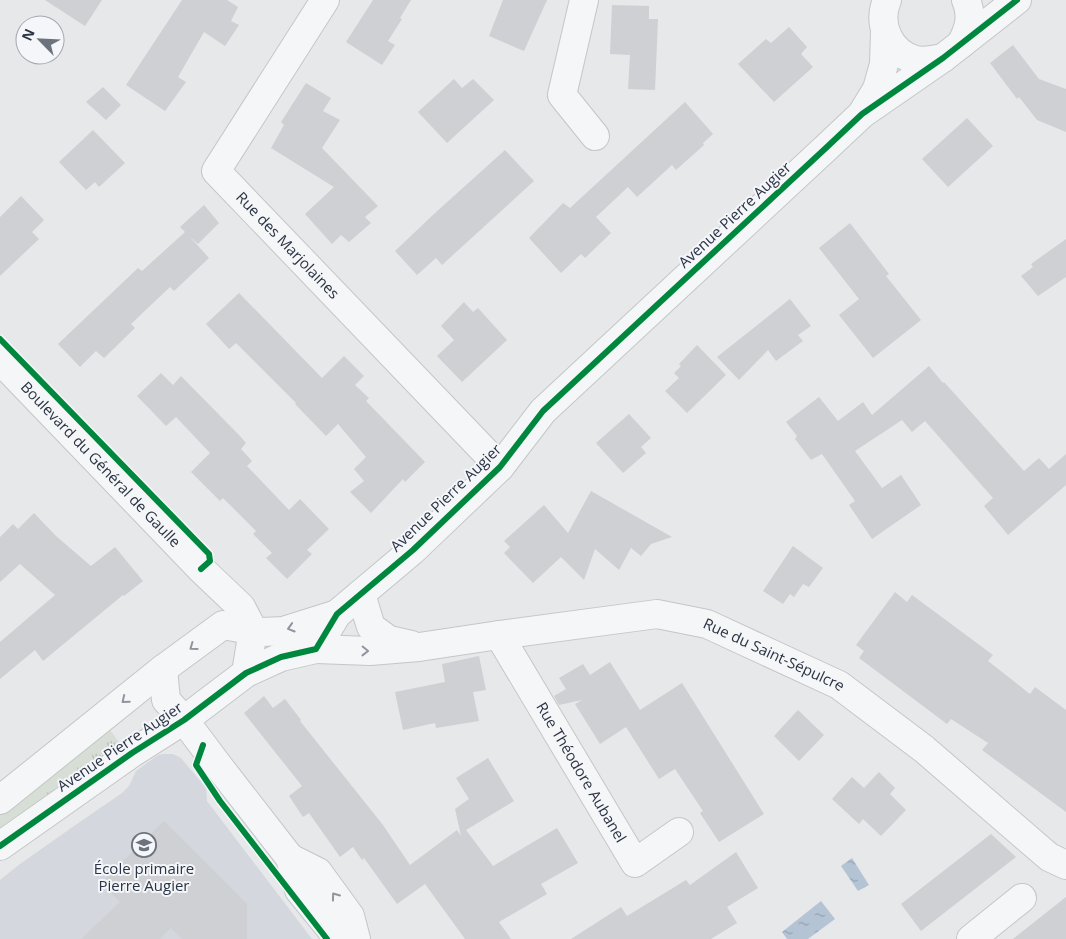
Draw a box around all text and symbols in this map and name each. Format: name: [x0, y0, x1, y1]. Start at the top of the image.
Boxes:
north arrow: [15, 15, 65, 65]
text: N: [17, 25, 39, 44]
street label: Avenue Pierre Augier: [674, 157, 795, 272]
street label: Rue des Marjolaines: [232, 187, 344, 303]
street label: Boulevard du Général de Gaulle: [17, 377, 186, 551]
street label: Avenue Pierre Augier: [385, 439, 505, 556]
street label: Rue du Saint-Sépulcre: [700, 613, 850, 695]
one-way arrow: [287, 623, 296, 633]
one-way arrow: [189, 641, 199, 650]
one-way arrow: [361, 645, 369, 656]
one-way arrow: [122, 695, 131, 703]
street label: Avenue Pierre Augier: [53, 697, 186, 796]
street label: Rue Théodore Aubanel: [532, 698, 631, 846]
school or university icon: École primaire Pierre Augier: [131, 832, 157, 858]
place label: École primaire Pierre Augier: [94, 858, 194, 895]
one-way arrow: [332, 892, 341, 902]

